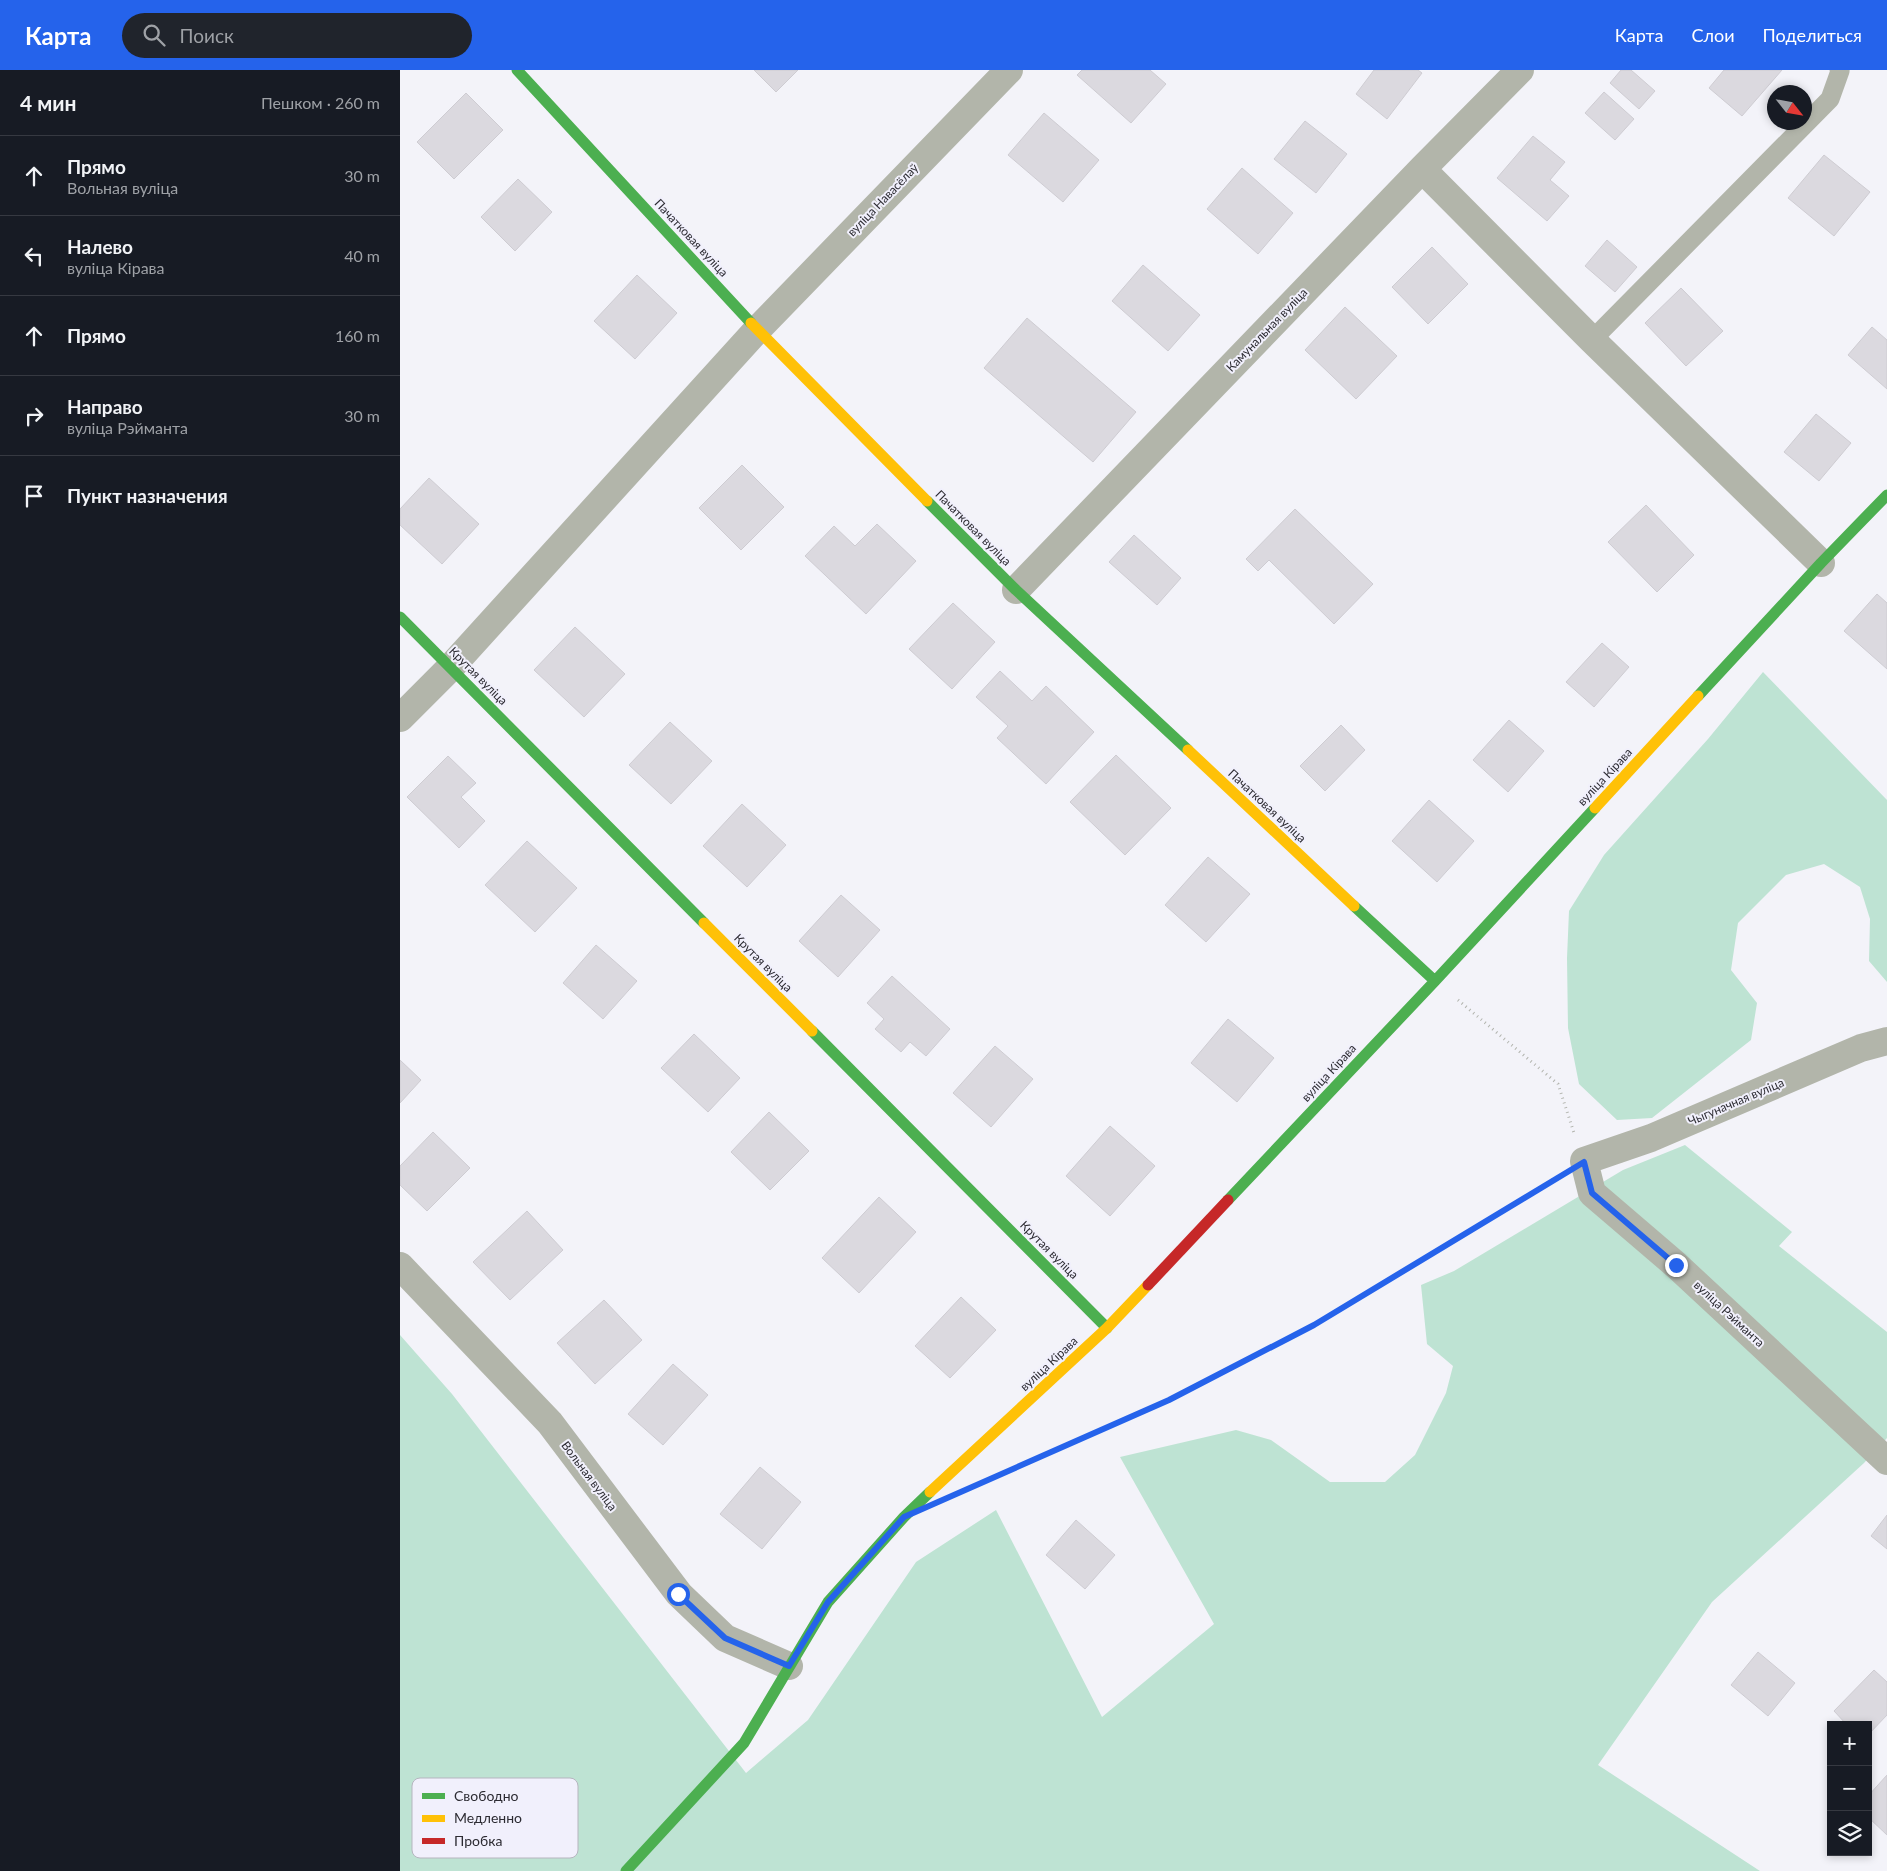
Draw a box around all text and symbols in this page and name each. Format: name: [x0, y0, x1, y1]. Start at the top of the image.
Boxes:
search box: [122, 13, 472, 58]
text: Карта: [25, 21, 92, 50]
icon: search: [140, 21, 168, 49]
text: Поиск: [180, 24, 234, 47]
text: Карта: [1615, 24, 1663, 46]
text: Слои: [1691, 24, 1735, 46]
text: Поделиться: [1763, 24, 1862, 46]
north arrow: [1767, 85, 1812, 130]
text: 4 мин: [20, 90, 77, 115]
text: Пешком · 260 m: [261, 93, 380, 112]
text: Прямо: [67, 155, 126, 178]
street label: вуліца Навасёлаў: [844, 160, 922, 239]
icon: ahead: [20, 162, 48, 190]
text: 30 m: [344, 166, 380, 185]
text: Вольная вуліца: [67, 178, 178, 197]
street label: Пачатковая вуліца: [651, 196, 731, 280]
text: Налево: [67, 235, 133, 258]
icon: left: [20, 242, 48, 270]
text: 40 m: [344, 246, 380, 265]
text: вуліца Кірава: [67, 258, 165, 277]
street label: Камунальная вуліца: [1223, 285, 1310, 375]
icon: ahead: [20, 322, 48, 350]
text: Прямо: [67, 324, 126, 347]
text: 160 m: [335, 326, 380, 345]
text: Направо: [67, 395, 143, 418]
icon: right: [20, 402, 48, 430]
text: 30 m: [344, 406, 380, 425]
text: вуліца Рэйманта: [67, 418, 188, 437]
icon: arrive: [20, 482, 48, 510]
text: Пункт назначения: [67, 484, 228, 507]
street label: Пачатковая вуліца: [932, 487, 1014, 569]
street label: Крутая вуліца: [446, 643, 511, 708]
street label: вуліца Кірава: [1574, 745, 1635, 809]
street label: Пачатковая вуліца: [1225, 766, 1309, 846]
street label: Крутая вуліца: [731, 930, 796, 995]
street label: вуліца Кірава: [1298, 1041, 1359, 1105]
street label: Чыгуначная вуліца: [1686, 1075, 1786, 1129]
street label: Крутая вуліца: [1017, 1217, 1082, 1282]
route end: [1665, 1254, 1688, 1277]
street label: вуліца Рэйманта: [1691, 1277, 1768, 1350]
street label: вуліца Кірава: [1017, 1333, 1081, 1394]
street label: Вольная вуліца: [558, 1438, 620, 1514]
route start: [667, 1583, 690, 1606]
map controls: [1827, 1721, 1872, 1856]
button: +: [1827, 1721, 1872, 1766]
button: −: [1827, 1766, 1872, 1811]
legend: [412, 1778, 578, 1858]
text: Свободно: [454, 1787, 519, 1804]
text: Медленно: [454, 1809, 522, 1826]
button: layers: [1827, 1811, 1872, 1856]
text: Пробка: [454, 1832, 502, 1849]

